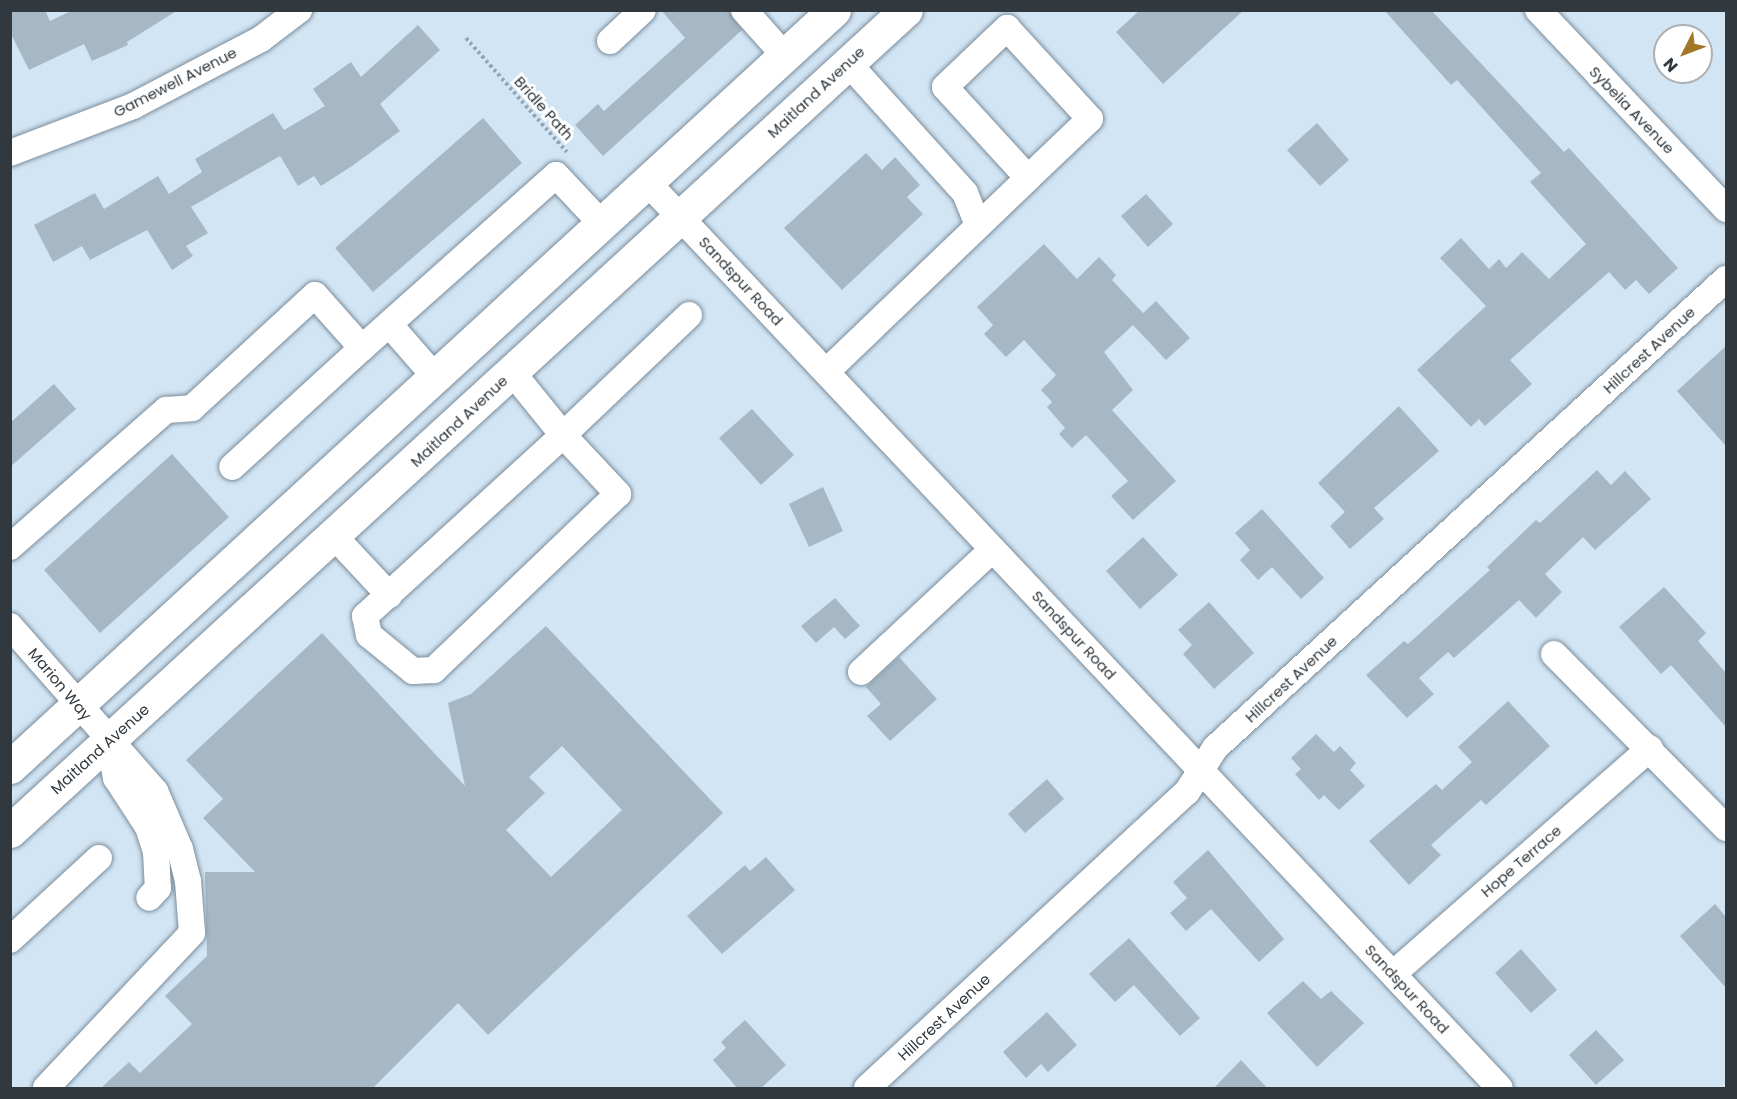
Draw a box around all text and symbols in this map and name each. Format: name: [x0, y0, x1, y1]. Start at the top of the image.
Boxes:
north arrow: [1653, 24, 1713, 84]
street label: Maitland Avenue: [764, 42, 868, 142]
street label: Gamewell Avenue: [110, 43, 240, 121]
text: N: [1658, 53, 1683, 77]
street label: Sybelia Avenue: [1586, 63, 1678, 157]
street label: Bridle Path: [511, 72, 577, 144]
street label: Sandspur Road: [695, 233, 787, 329]
street label: Hillcrest Avenue: [1599, 303, 1699, 397]
street label: Maitland Avenue: [407, 371, 511, 471]
street label: Sandspur Road: [1028, 587, 1120, 683]
street label: Hillcrest Avenue: [1241, 632, 1341, 726]
street label: Marion Way: [25, 644, 95, 724]
street label: Maitland Avenue: [47, 700, 153, 798]
street label: Hope Terrace: [1477, 821, 1565, 901]
street label: Sandspur Road: [1361, 941, 1453, 1037]
street label: Hillcrest Avenue: [894, 970, 994, 1064]

